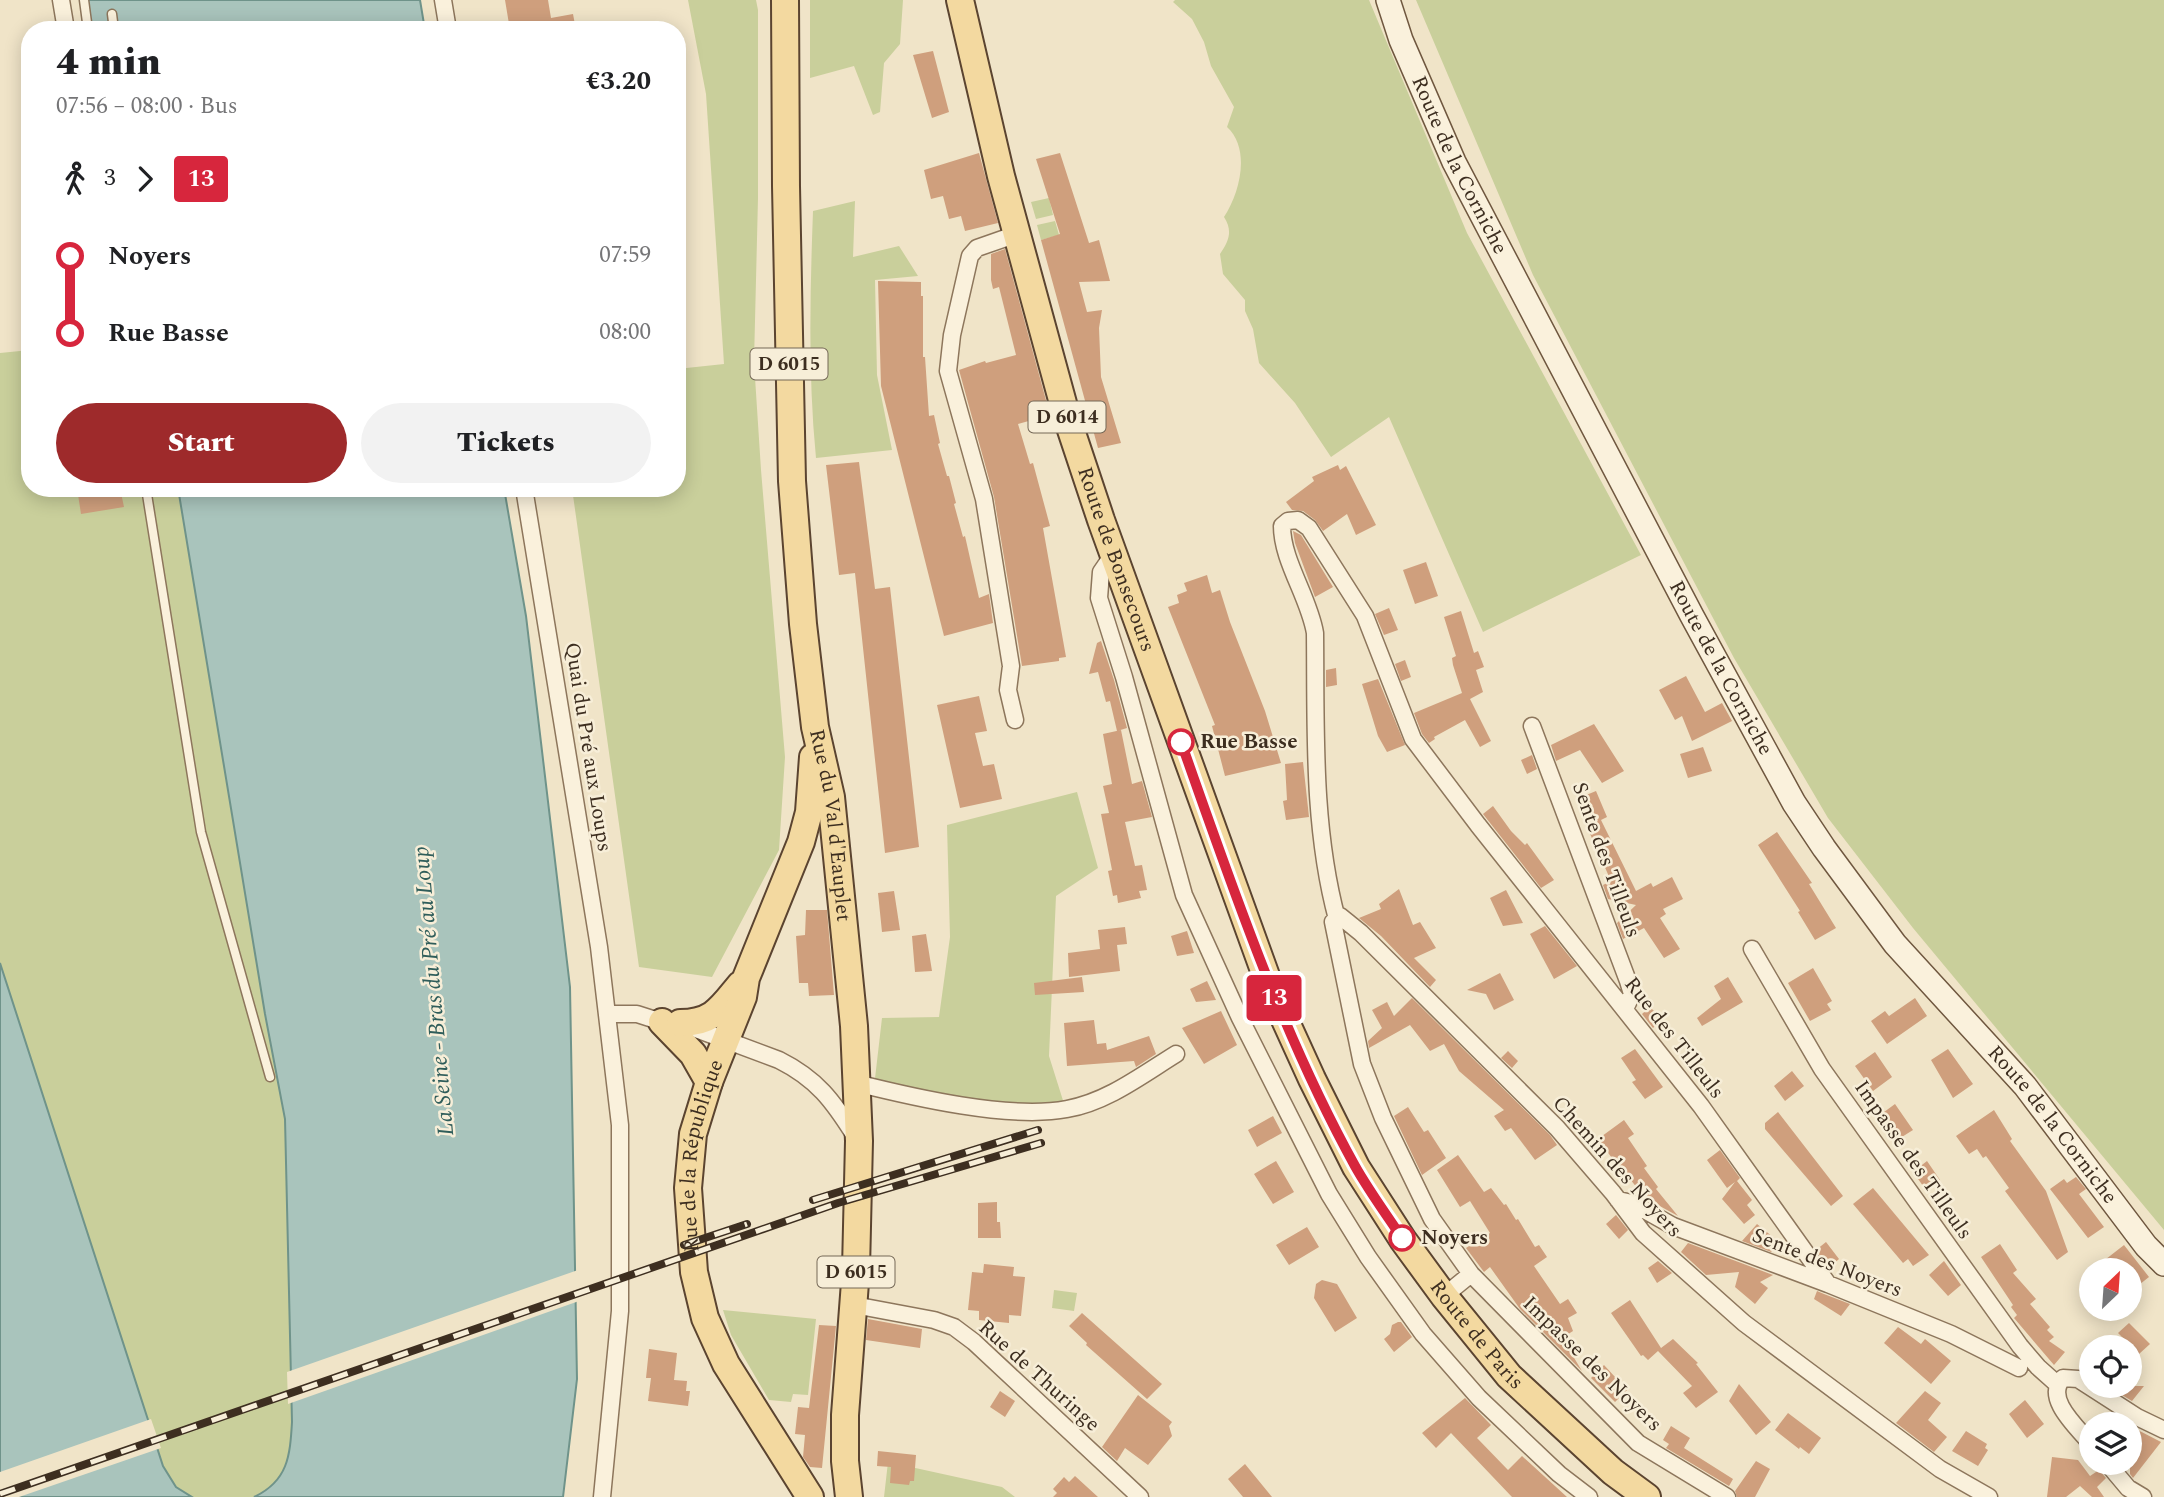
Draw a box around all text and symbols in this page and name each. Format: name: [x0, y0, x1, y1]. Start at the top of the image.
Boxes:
text: 4 min: [56, 34, 161, 92]
text: €3.20: [586, 61, 651, 101]
street label: Route de la Corniche: [1402, 71, 1516, 260]
text: 07:56 – 08:00 · Bus: [56, 89, 238, 124]
icon: walk: [56, 160, 94, 198]
icon: forward: [126, 160, 164, 198]
text: 3: [104, 161, 116, 196]
text: 13: [188, 161, 214, 197]
text: Noyers: [108, 236, 191, 276]
text: 07:59: [599, 238, 651, 273]
text: Rue Basse: [108, 313, 229, 353]
text: 08:00: [599, 315, 651, 350]
road number: D 6015: [750, 348, 828, 380]
road number: D 6014: [1028, 402, 1106, 432]
button: Start: [56, 403, 347, 483]
button: Tickets: [361, 403, 651, 483]
street label: Route de Bonsecours: [1068, 462, 1163, 656]
street label: Route de la Corniche: [1660, 575, 1781, 761]
street label: Quai du Pré aux Loups: [556, 640, 620, 854]
street label: Rue du Val d'Eauplet: [800, 726, 859, 923]
place label: Rue Basse: [1200, 726, 1298, 758]
marker: Rue Basse: [1168, 729, 1194, 755]
street label: Sente des Tilleuls: [1563, 778, 1649, 942]
water label: La Seine - Bras du Pré au Loup: [404, 845, 464, 1137]
street label: Rue des Tilleuls: [1616, 970, 1732, 1106]
line badge: 13: [1242, 975, 1306, 1021]
text: 13: [1261, 980, 1287, 1016]
street label: Route de la Corniche: [1979, 1038, 2125, 1211]
street label: Rue de la République: [672, 1055, 732, 1253]
street label: Impasse des Tilleuls: [1846, 1074, 1980, 1246]
street label: Chemin des Noyers: [1544, 1089, 1690, 1245]
street label: Sente des Noyers: [1747, 1220, 1907, 1306]
place label: Noyers: [1421, 1222, 1488, 1254]
marker: Noyers: [1389, 1225, 1415, 1251]
road number: D 6015: [818, 1256, 894, 1288]
north arrow: [2079, 1258, 2142, 1321]
map controls: [2079, 1258, 2142, 1475]
street label: Route de Paris: [1421, 1273, 1531, 1398]
street label: Impasse des Noyers: [1515, 1289, 1669, 1439]
street label: Rue de Thuringe: [971, 1312, 1107, 1440]
button: locate: [2079, 1335, 2142, 1398]
button: layers: [2079, 1412, 2142, 1475]

